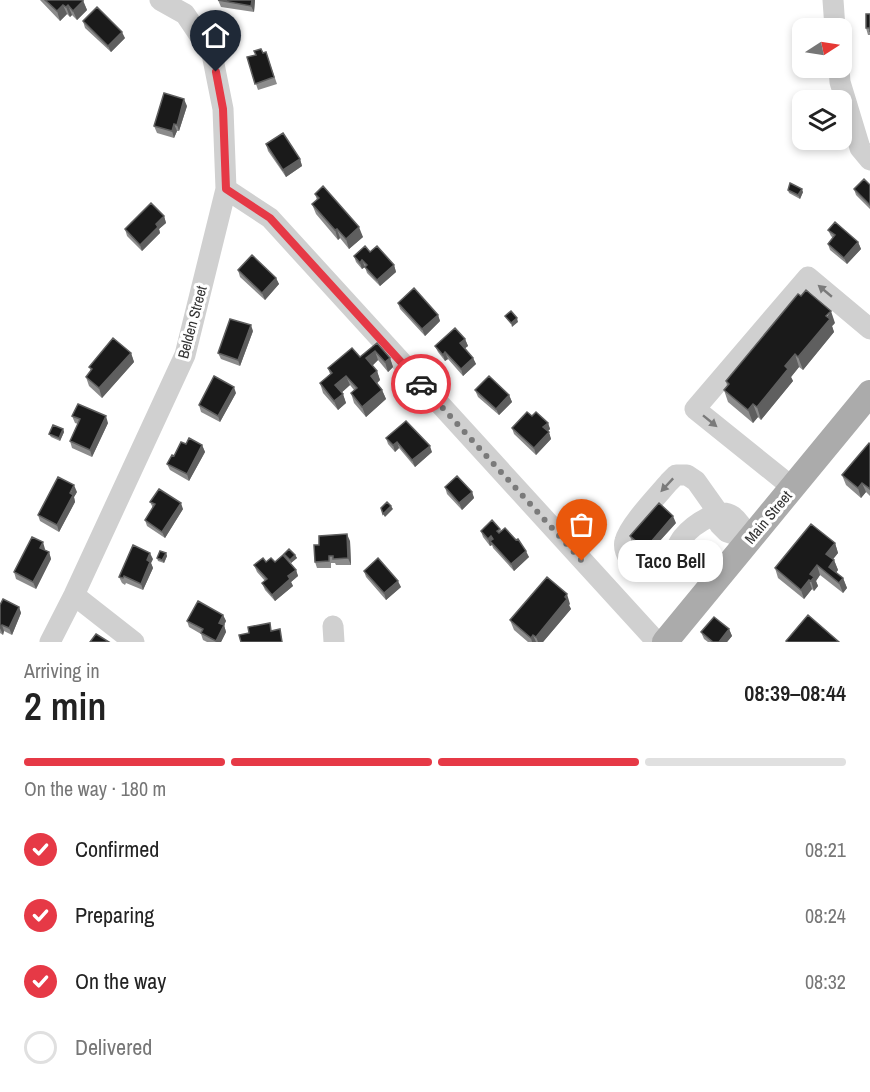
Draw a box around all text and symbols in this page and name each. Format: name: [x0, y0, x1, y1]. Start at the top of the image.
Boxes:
pin: [190, 10, 241, 72]
north arrow: [792, 18, 852, 78]
map controls: [792, 18, 852, 150]
icon: home: [199, 19, 232, 52]
button: layers: [792, 90, 852, 150]
street label: Belden Street: [172, 283, 212, 361]
one-way arrow: [817, 285, 833, 298]
courier: [391, 354, 451, 414]
icon: car: [405, 368, 438, 401]
one-way arrow: [702, 414, 718, 427]
one-way arrow: [660, 477, 674, 492]
street label: Main Street: [740, 485, 797, 548]
pin: [556, 499, 607, 561]
icon: bag: [565, 508, 598, 541]
callout: Taco Bell: [618, 540, 723, 582]
text: Taco Bell: [635, 547, 706, 574]
text: Arriving in: [24, 657, 100, 684]
text: 08:39–08:44: [744, 678, 846, 708]
text: 2 min: [24, 680, 106, 732]
text: On the way · 180 m: [24, 775, 166, 802]
icon: check: [24, 833, 57, 866]
text: Confirmed: [75, 834, 159, 864]
text: 08:21: [805, 836, 846, 863]
icon: check: [24, 899, 57, 932]
text: Preparing: [75, 900, 154, 930]
text: 08:24: [805, 902, 846, 929]
icon: check: [24, 965, 57, 998]
text: On the way: [75, 966, 166, 996]
text: 08:32: [805, 968, 846, 995]
text: Delivered: [75, 1032, 152, 1062]

